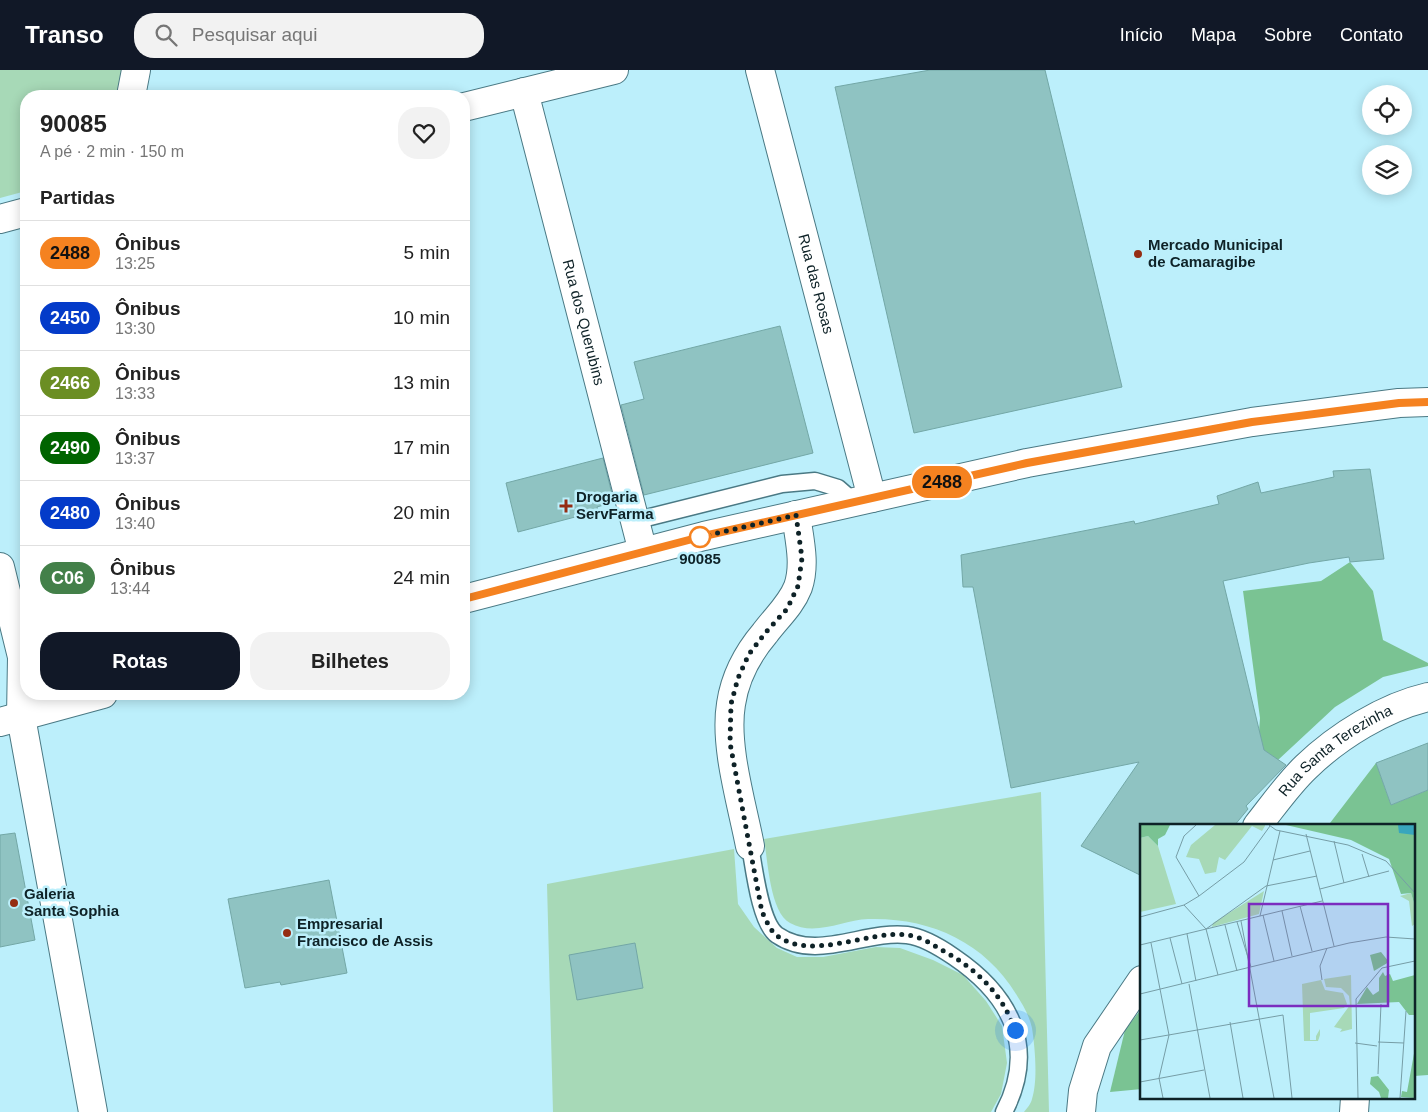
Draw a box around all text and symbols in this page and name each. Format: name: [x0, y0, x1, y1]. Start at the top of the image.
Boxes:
search box: [134, 13, 484, 58]
text: Transo: [25, 21, 104, 48]
icon: search: [152, 21, 180, 49]
text: Pesquisar aqui: [192, 24, 317, 45]
text: Início: [1120, 25, 1163, 45]
text: Mapa: [1191, 25, 1236, 45]
text: Sobre: [1264, 25, 1312, 45]
text: Contato: [1340, 25, 1403, 45]
map controls: [1362, 85, 1412, 195]
button: locate: [1362, 85, 1412, 135]
button: heart: [398, 107, 450, 159]
text: 90085: [40, 110, 107, 137]
text: A pé · 2 min · 150 m: [40, 143, 184, 160]
button: layers: [1362, 145, 1412, 195]
text: Partidas: [40, 187, 115, 208]
street label: Rua das Rosas: [795, 232, 838, 335]
text: Ônibus: [115, 233, 181, 254]
place label: Mercado Municipal de Camaragibe: [1148, 236, 1283, 270]
text: 5 min: [404, 242, 450, 263]
text: 2488: [50, 243, 90, 263]
marker: Mercado Municipal de Camaragibe: [1132, 248, 1144, 260]
text: 13:25: [115, 255, 155, 272]
street label: Rua dos Querubins: [560, 258, 609, 387]
text: Ônibus: [115, 298, 181, 319]
text: 10 min: [393, 307, 450, 328]
text: 2450: [50, 308, 90, 328]
text: 13:30: [115, 320, 155, 337]
text: Ônibus: [115, 363, 181, 384]
text: 13 min: [393, 372, 450, 393]
text: 2466: [50, 373, 90, 393]
text: 13:33: [115, 385, 155, 402]
text: Ônibus: [115, 428, 181, 449]
text: 17 min: [393, 437, 450, 458]
text: 2490: [50, 438, 90, 458]
text: 13:37: [115, 450, 155, 467]
line badge: 2488: [907, 466, 977, 498]
text: 2488: [922, 472, 962, 492]
place label: Drogaria ServFarma: [576, 488, 654, 522]
text: Ônibus: [115, 493, 181, 514]
marker: Drogaria ServFarma: [560, 500, 572, 512]
text: 20 min: [393, 502, 450, 523]
text: 2480: [50, 503, 90, 523]
text: 13:40: [115, 515, 155, 532]
marker: 90085: [689, 526, 711, 548]
place label: 90085: [679, 550, 721, 567]
text: Ônibus: [110, 558, 175, 579]
text: 24 min: [393, 567, 450, 588]
text: C06: [51, 568, 84, 588]
text: 13:44: [110, 580, 150, 597]
button: Rotas: [40, 632, 240, 690]
button: Bilhetes: [250, 632, 450, 690]
street label: Rua Santa Terezinha: [1275, 701, 1395, 799]
inset map: [1140, 824, 1416, 1100]
place label: Galeria Santa Sophia: [24, 885, 120, 919]
marker: Galeria Santa Sophia: [8, 897, 20, 909]
place label: Empresarial Francisco de Assis: [297, 915, 433, 949]
marker: Empresarial Francisco de Assis: [281, 927, 293, 939]
your location: [1003, 1018, 1028, 1043]

